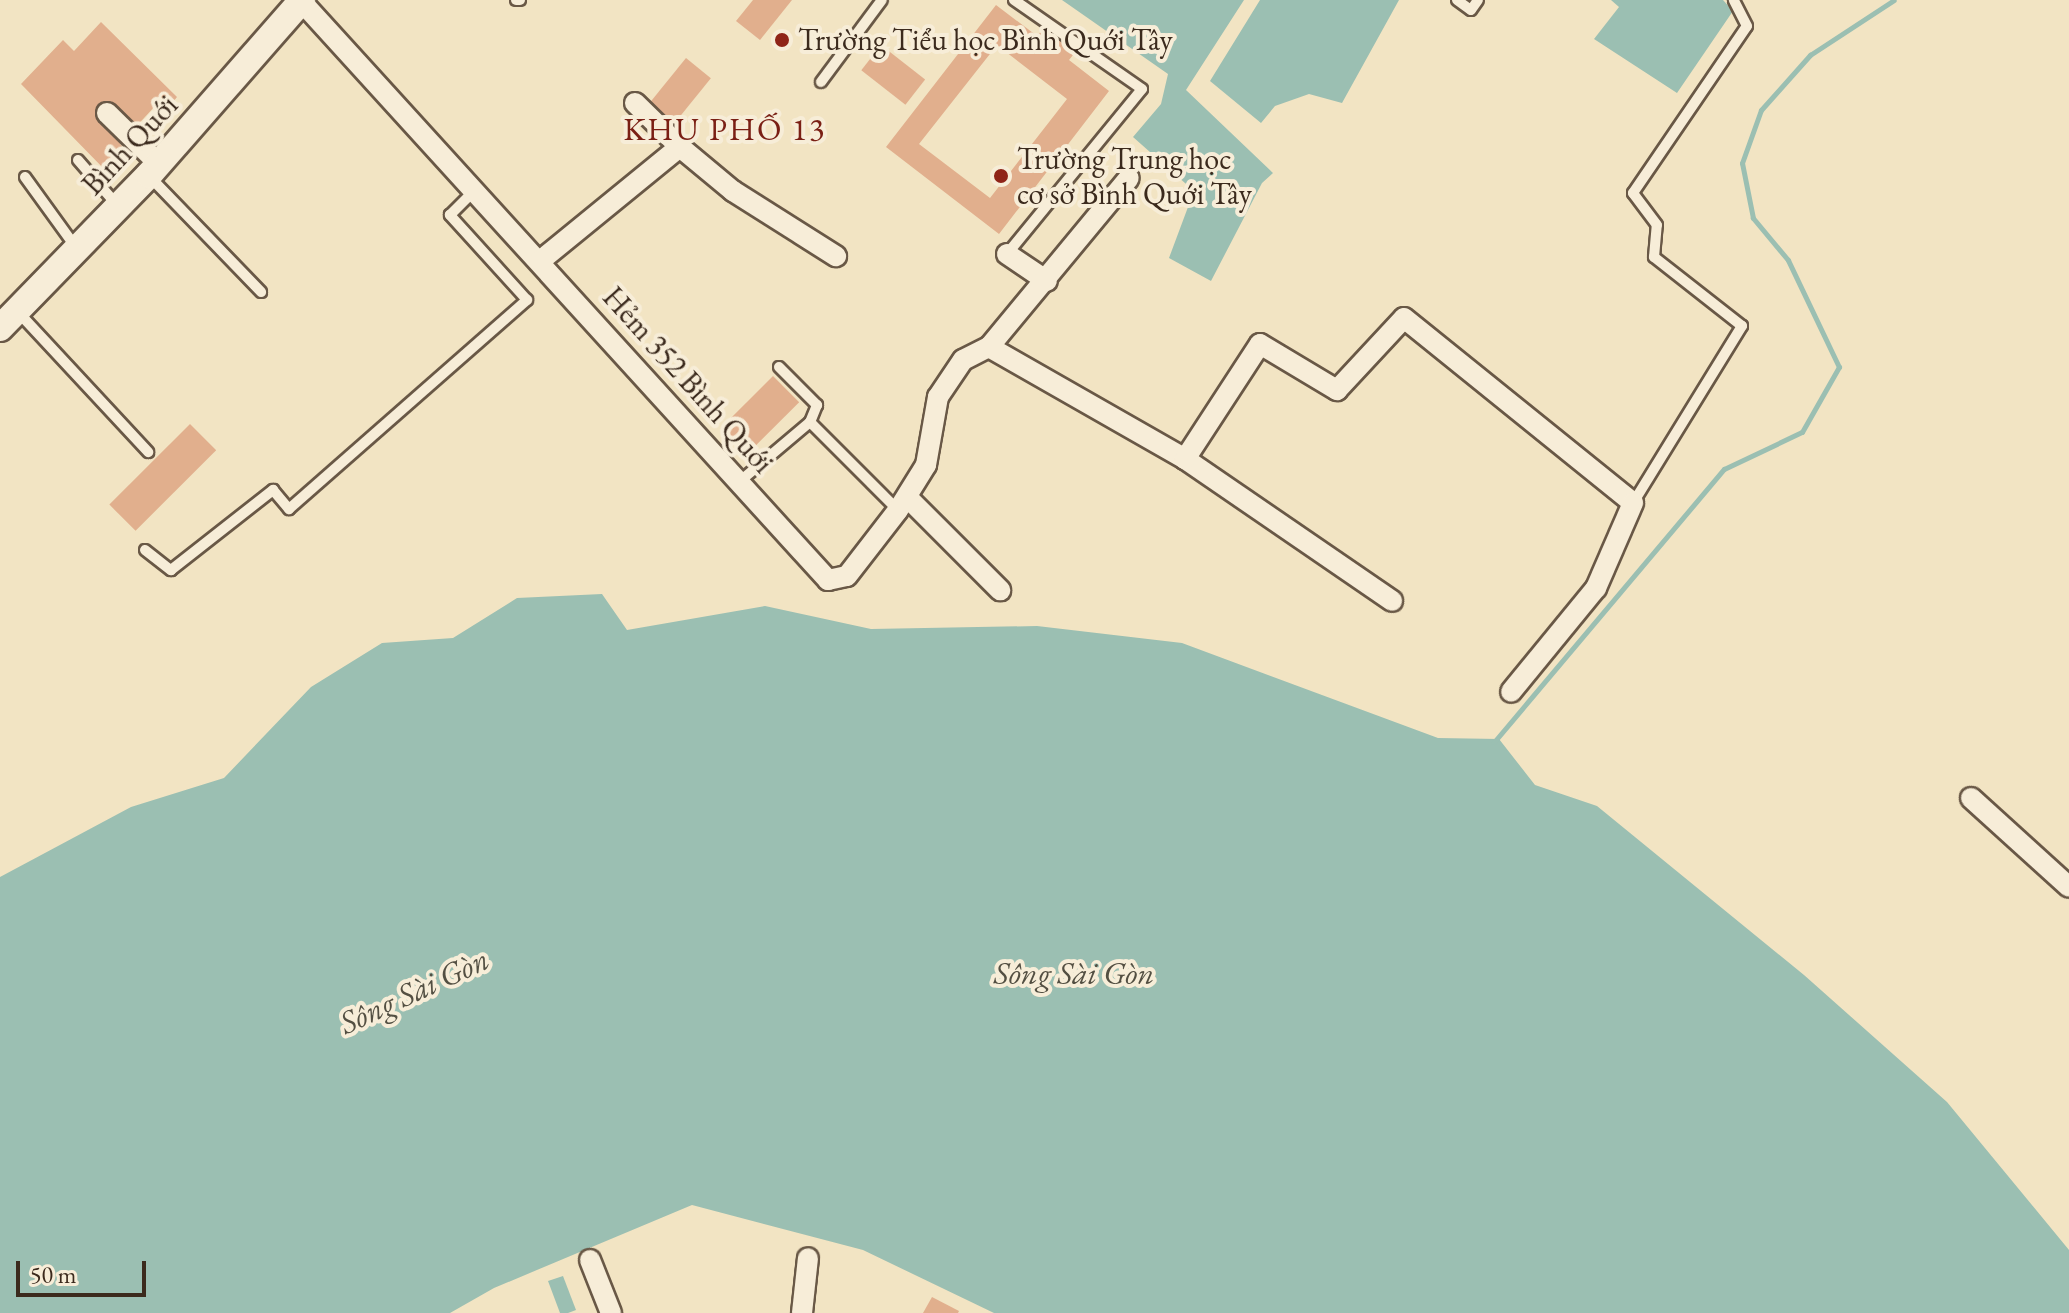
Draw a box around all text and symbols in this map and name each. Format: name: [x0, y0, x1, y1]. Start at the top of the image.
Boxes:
place label: Trường Tiểu học Bình Quới Tây: [798, 22, 1173, 58]
marker: Trường Tiểu học Bình Quới Tây: [773, 31, 791, 49]
street label: Bình Quới: [75, 88, 185, 202]
district label: KHU PHỐ 13: [624, 110, 826, 148]
place label: Trường Trung học cơ sở Bình Quới Tây: [1017, 141, 1252, 212]
marker: Trường Trung học cơ sở Bình Quới Tây: [992, 167, 1010, 185]
street label: Hẻm 352 Bình Quới: [595, 280, 781, 480]
water label: Sông Sài Gòn: [333, 940, 495, 1042]
water label: Sông Sài Gòn: [994, 954, 1154, 992]
scale bar: [20, 1245, 150, 1295]
text: 50 m: [30, 1259, 77, 1290]

